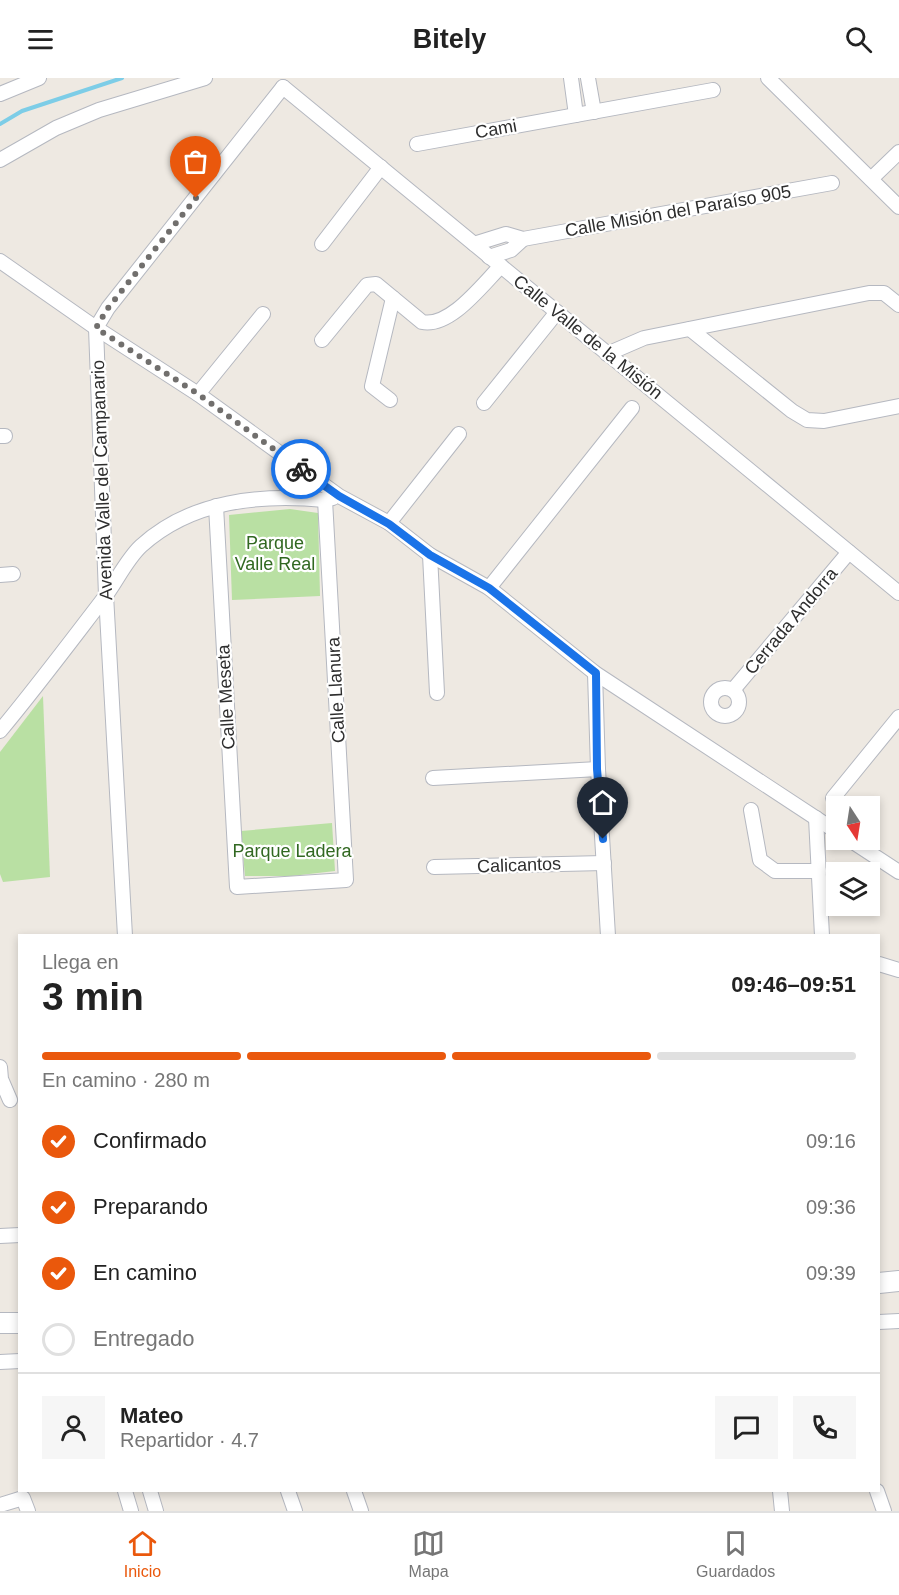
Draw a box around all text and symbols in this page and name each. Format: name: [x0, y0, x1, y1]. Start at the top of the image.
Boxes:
icon: menu: [24, 23, 57, 56]
icon: search: [842, 23, 875, 56]
text: Bitely: [413, 24, 486, 54]
street label: Cami: [474, 116, 518, 142]
pin: [170, 136, 221, 198]
icon: bag: [179, 145, 212, 178]
street label: Calle Misión del Paraíso 905: [563, 181, 793, 241]
street label: Calle Valle de la Misión: [510, 271, 666, 403]
street label: Avenida Valle del Campanario: [88, 359, 116, 601]
courier: [271, 439, 331, 499]
icon: bike: [285, 453, 318, 486]
park label: Parque Valle Real: [235, 533, 315, 574]
street label: Cerrada Andorra: [741, 563, 842, 678]
street label: Calle Llanura: [323, 636, 349, 743]
street label: Calle Meseta: [213, 643, 239, 750]
pin: [577, 777, 628, 839]
icon: home: [586, 786, 619, 819]
north arrow: [826, 796, 880, 850]
map controls: [826, 796, 880, 916]
park label: Parque Ladera: [232, 841, 353, 861]
street label: Calicantos: [477, 854, 561, 876]
button: layers: [826, 862, 880, 916]
text: Llega en: [42, 951, 119, 973]
text: 09:46–09:51: [731, 972, 856, 997]
text: 3 min: [42, 975, 144, 1018]
text: En camino · 280 m: [42, 1069, 210, 1091]
icon: check: [42, 1125, 75, 1158]
text: Confirmado: [93, 1128, 207, 1153]
text: 09:16: [806, 1130, 856, 1152]
icon: check: [42, 1191, 75, 1224]
text: Preparando: [93, 1194, 208, 1219]
text: 09:36: [806, 1196, 856, 1218]
icon: check: [42, 1257, 75, 1290]
text: En camino: [93, 1260, 197, 1285]
text: 09:39: [806, 1262, 856, 1284]
text: Entregado: [93, 1326, 195, 1351]
button: person: [42, 1396, 105, 1459]
button: chat: [715, 1396, 778, 1459]
button: phone: [793, 1396, 856, 1459]
text: Mateo: [120, 1403, 184, 1428]
text: Repartidor · 4.7: [120, 1429, 259, 1451]
tab: Inicio: [124, 1527, 161, 1581]
tab: Mapa: [409, 1527, 449, 1581]
tab: Guardados: [696, 1527, 775, 1581]

